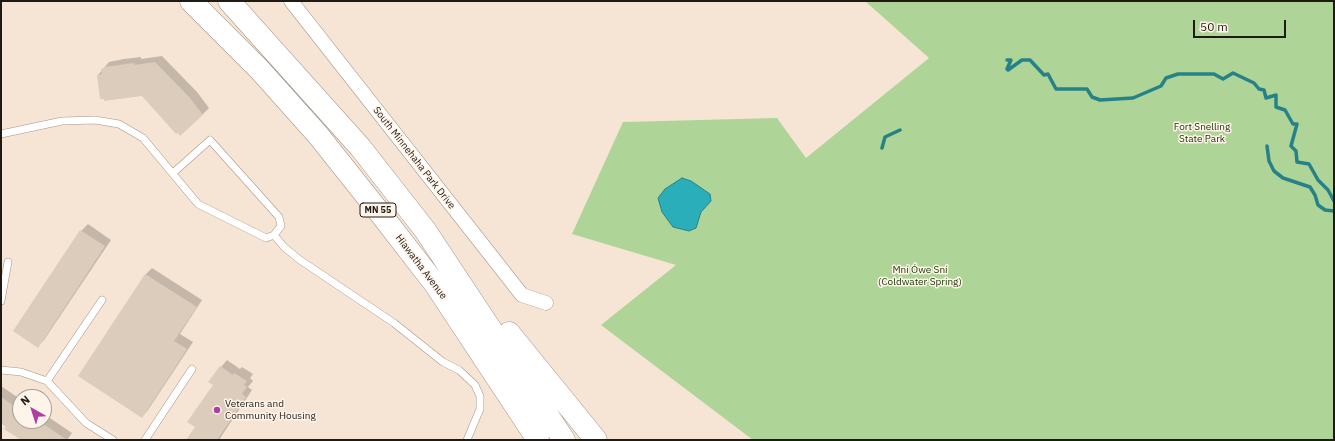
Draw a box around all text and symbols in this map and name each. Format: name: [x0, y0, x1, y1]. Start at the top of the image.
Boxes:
scale bar: [1195, 12, 1288, 38]
text: 50 m: [1200, 19, 1228, 34]
street label: South Minnehaha Park Drive: [370, 105, 458, 211]
park label: Fort Snelling State Park: [1174, 121, 1230, 144]
road number: MN 55: [360, 203, 396, 217]
street label: Hiawatha Avenue: [393, 232, 449, 302]
park label: Mní Ówe Sní (Coldwater Spring): [878, 264, 962, 288]
north arrow: [12, 389, 52, 429]
text: N: [18, 393, 33, 408]
place label: Veterans and Community Housing: [225, 398, 316, 422]
marker: Veterans and Community Housing: [212, 405, 222, 415]

